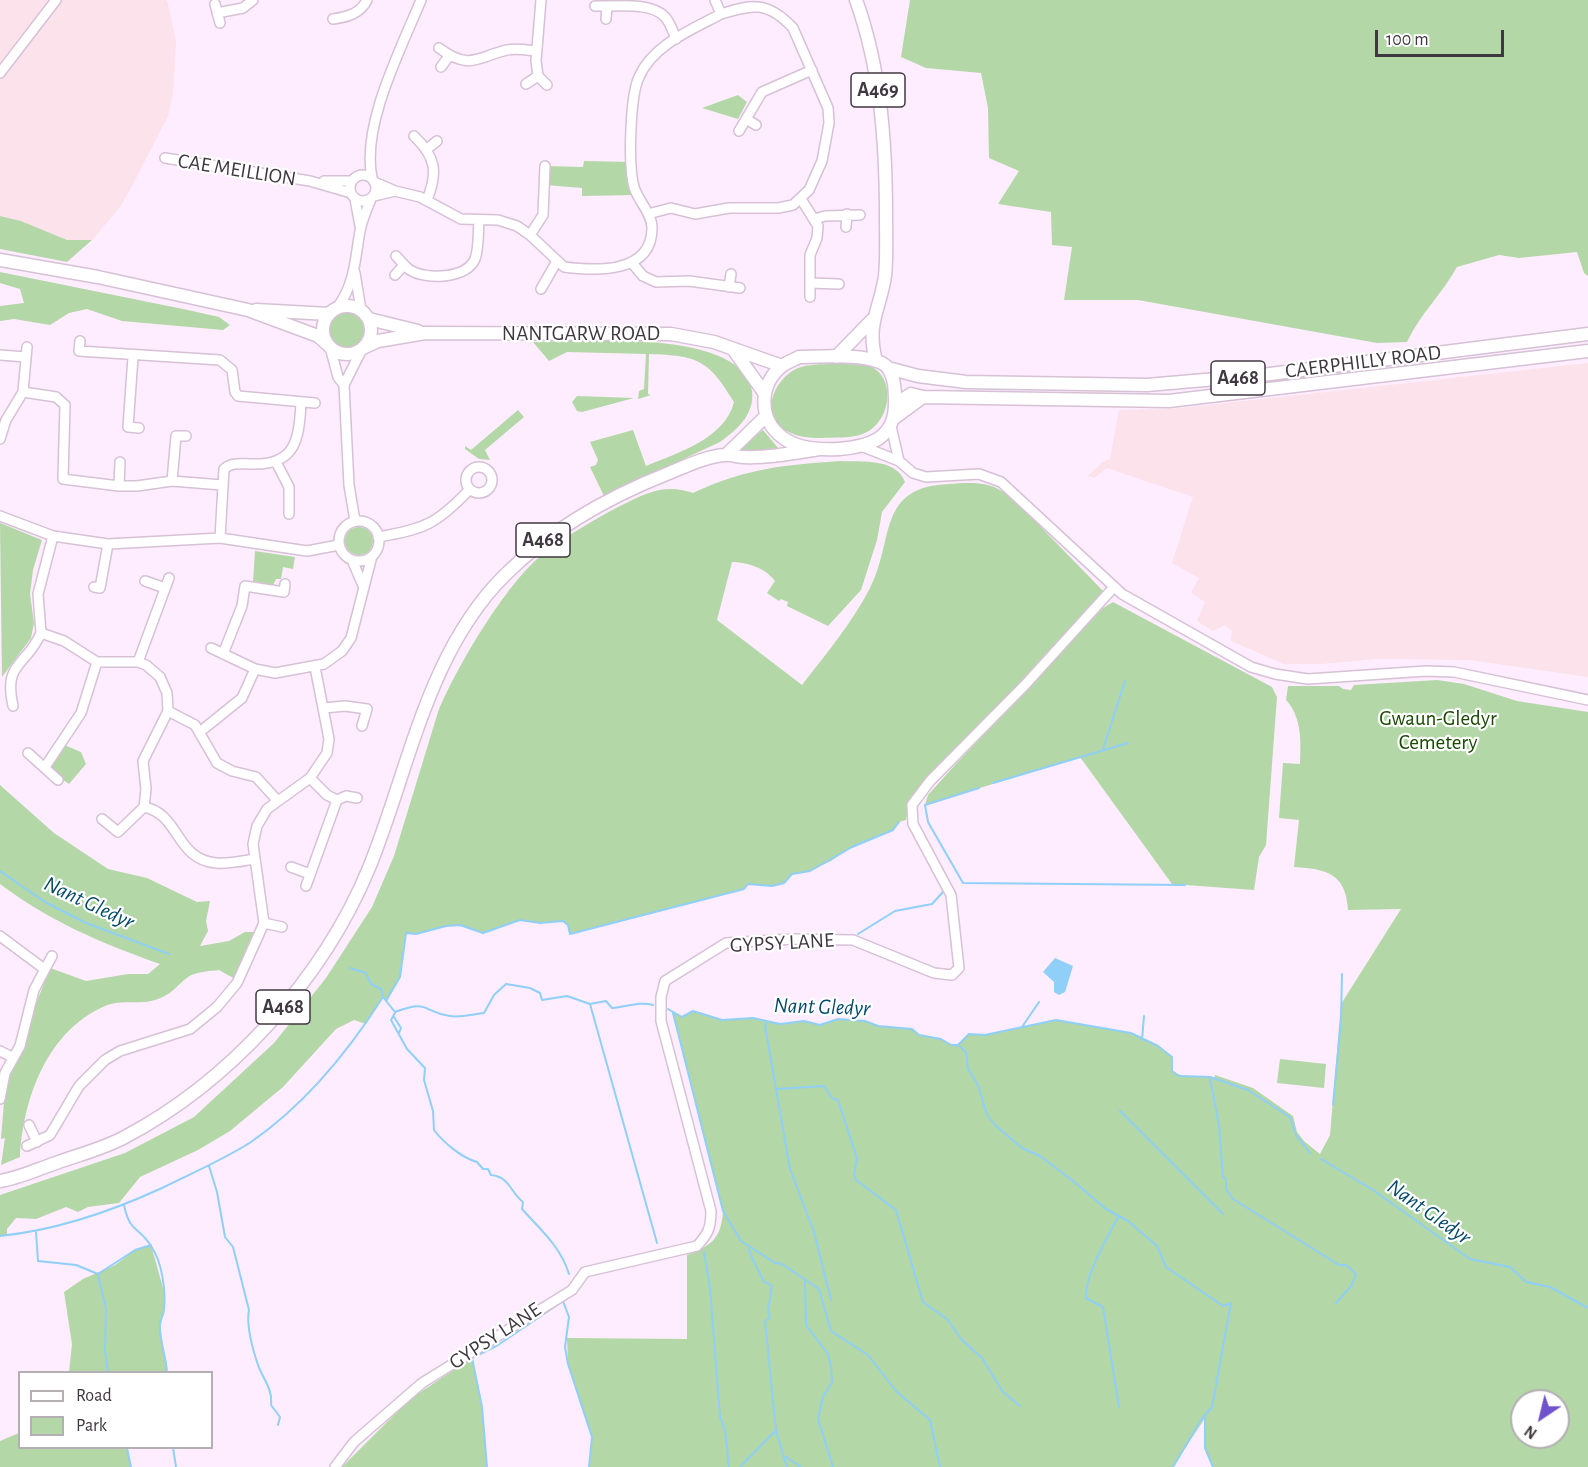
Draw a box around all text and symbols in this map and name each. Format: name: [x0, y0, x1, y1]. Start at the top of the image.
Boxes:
scale bar: [1378, 18, 1507, 56]
text: 100 m: [1386, 31, 1429, 49]
road number: A469: [851, 73, 905, 107]
street label: CAE MEILLION: [176, 148, 298, 192]
street label: NANTGARW ROAD: [502, 321, 660, 347]
street label: CAERPHILLY ROAD: [1284, 340, 1442, 384]
road number: A468: [1211, 361, 1265, 395]
road number: A468: [516, 523, 570, 557]
park label: Gwaun-Gledyr Cemetery: [1379, 706, 1497, 756]
water label: Nant Gledyr: [40, 871, 138, 935]
street label: GYPSY LANE: [729, 928, 835, 958]
road number: A468: [256, 990, 310, 1024]
water label: Nant Gledyr: [773, 992, 871, 1022]
water label: Nant Gledyr: [1382, 1174, 1476, 1250]
street label: GYPSY LANE: [444, 1297, 546, 1375]
legend: [18, 1371, 213, 1449]
text: Road: [76, 1387, 112, 1405]
north arrow: [1510, 1389, 1570, 1449]
text: Park: [76, 1417, 107, 1435]
text: N: [1522, 1422, 1540, 1442]

